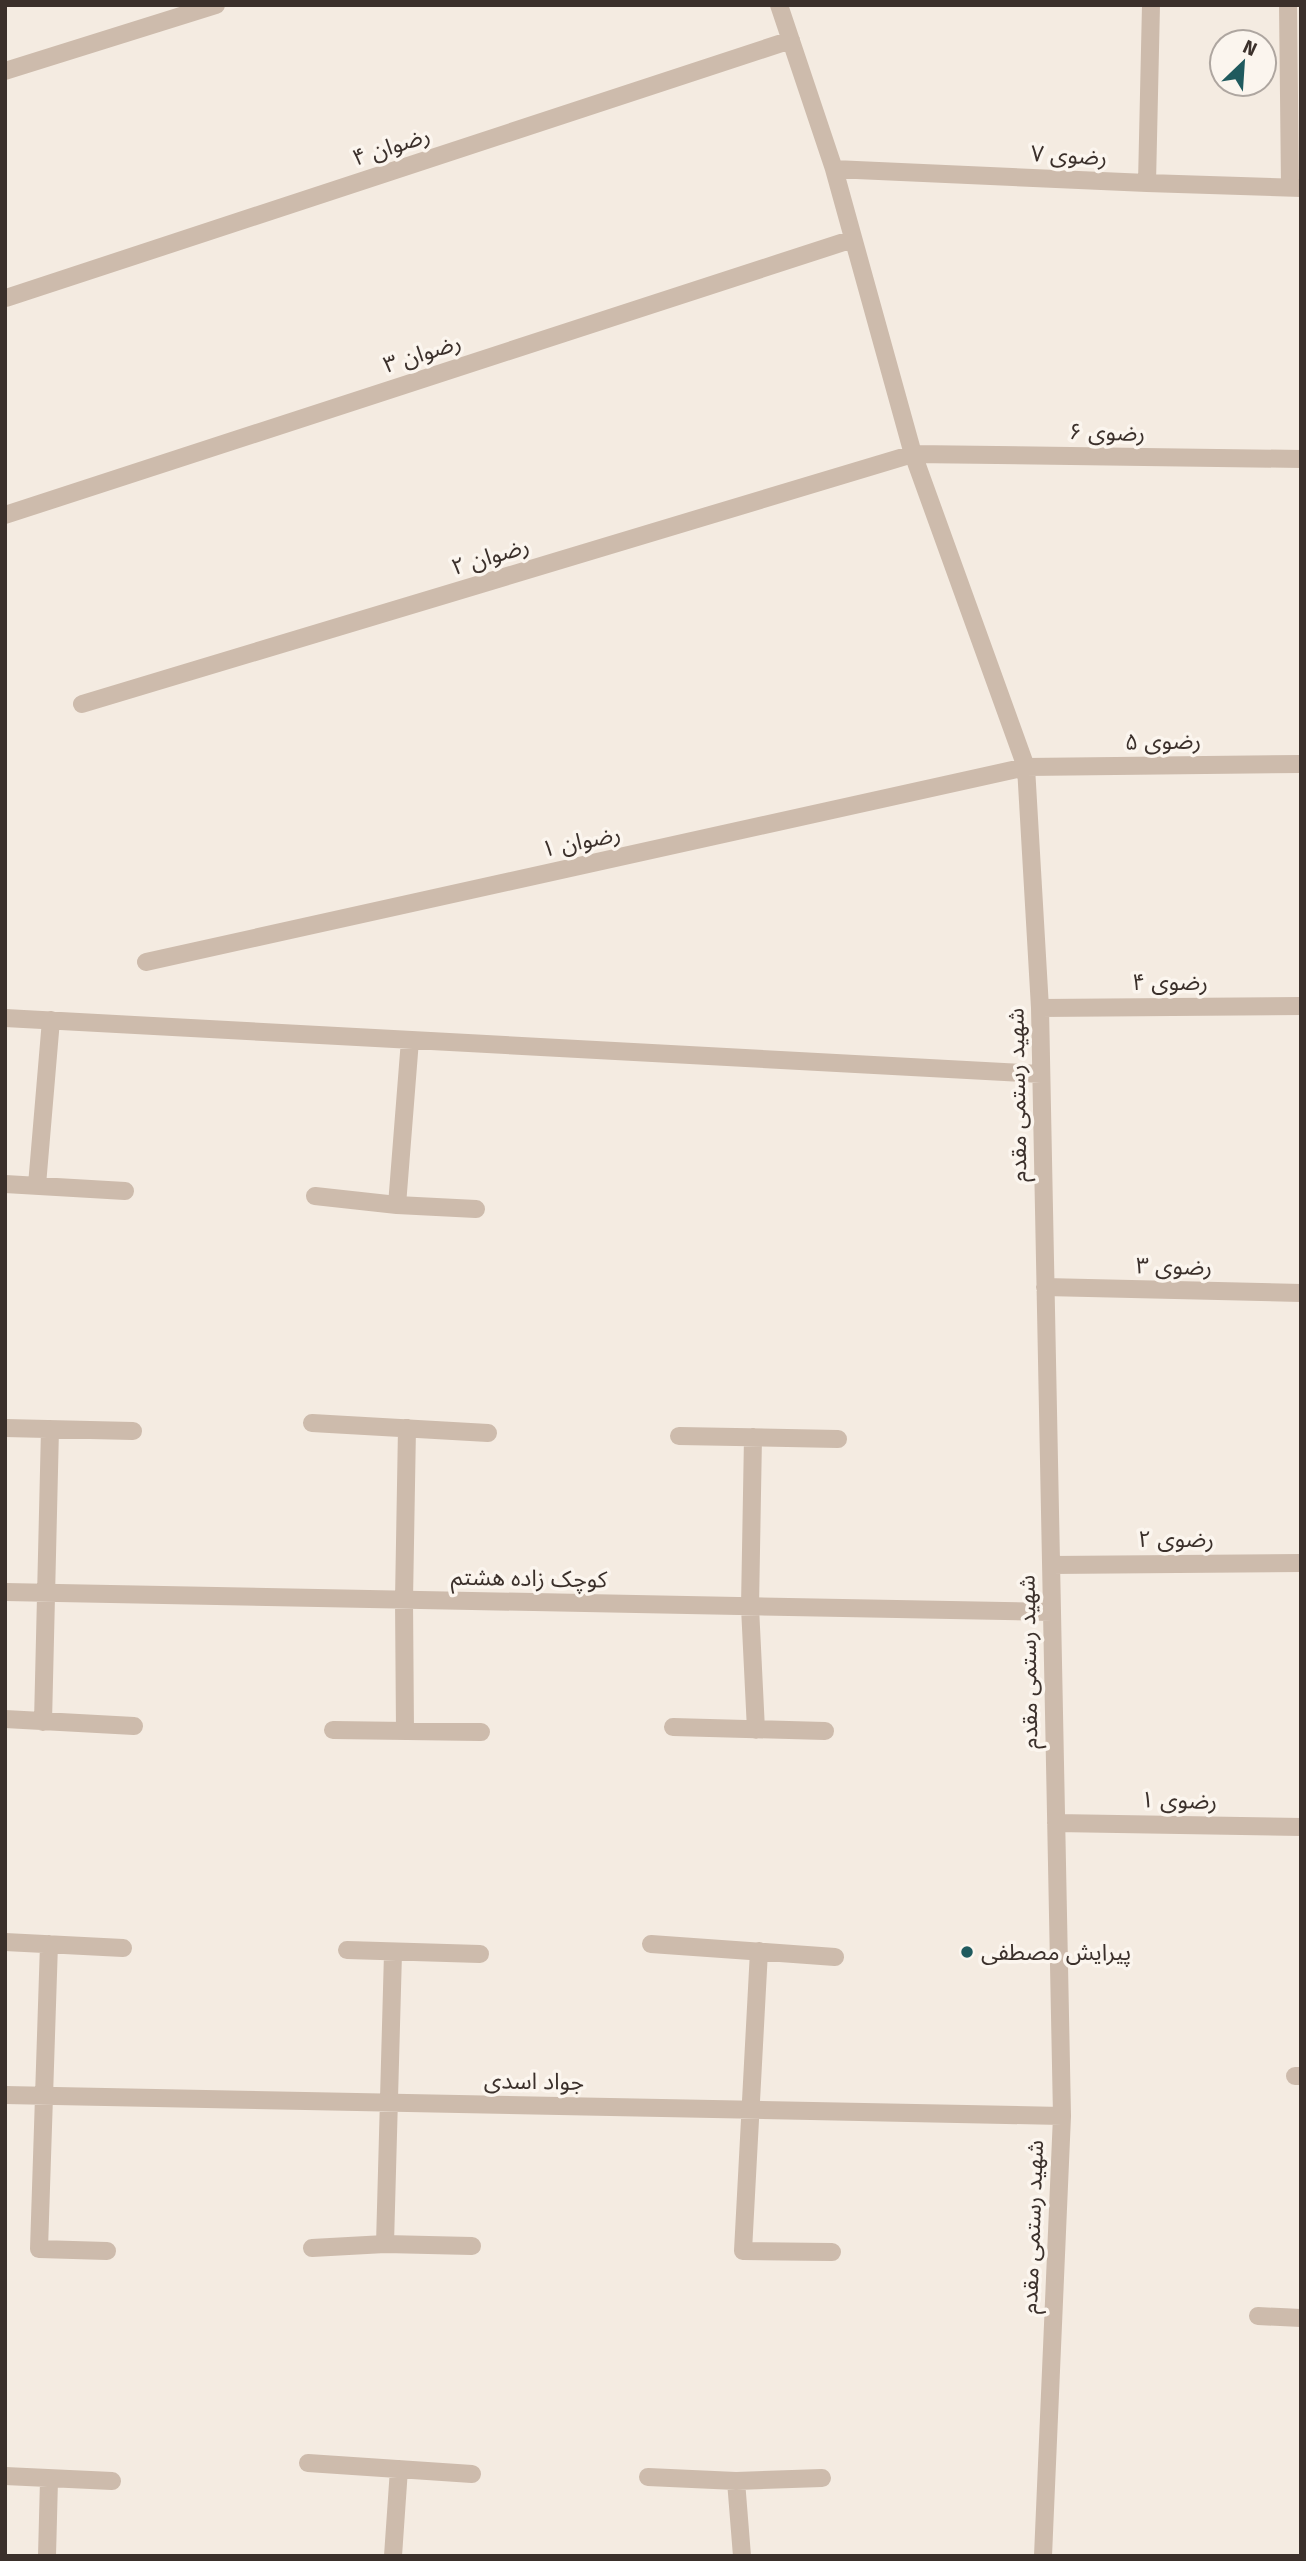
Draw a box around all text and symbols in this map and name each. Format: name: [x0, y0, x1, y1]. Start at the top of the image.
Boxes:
north arrow: [1208, 28, 1278, 98]
text: N: [1239, 35, 1261, 61]
street label: رضوان ۴: [349, 120, 433, 172]
street label: رضوی ۷: [1030, 139, 1108, 171]
street label: رضوان ۳: [380, 327, 464, 379]
street label: رضوی ۶: [1069, 417, 1145, 447]
street label: رضوان ۲: [448, 531, 532, 581]
street label: رضوی ۵: [1125, 726, 1201, 756]
street label: رضوان ۱: [539, 819, 623, 863]
street label: رضوی ۴: [1132, 968, 1208, 996]
street label: شهید رستمی مقدم: [1001, 1008, 1037, 1182]
street label: رضوی ۳: [1136, 1251, 1212, 1281]
street label: رضوی ۲: [1138, 1525, 1214, 1553]
street label: کوچک زاده هشتم: [451, 1563, 608, 1596]
street label: شهید رستمی مقدم: [1012, 1575, 1048, 1749]
street label: رضوی ۱: [1141, 1785, 1217, 1815]
place label: پیرایش مصطفی: [981, 1938, 1131, 1967]
marker: پیرایش مصطفی: [959, 1944, 975, 1960]
street label: جواد اسدی: [484, 2066, 584, 2096]
street label: شهید رستمی مقدم: [1015, 2140, 1053, 2315]

